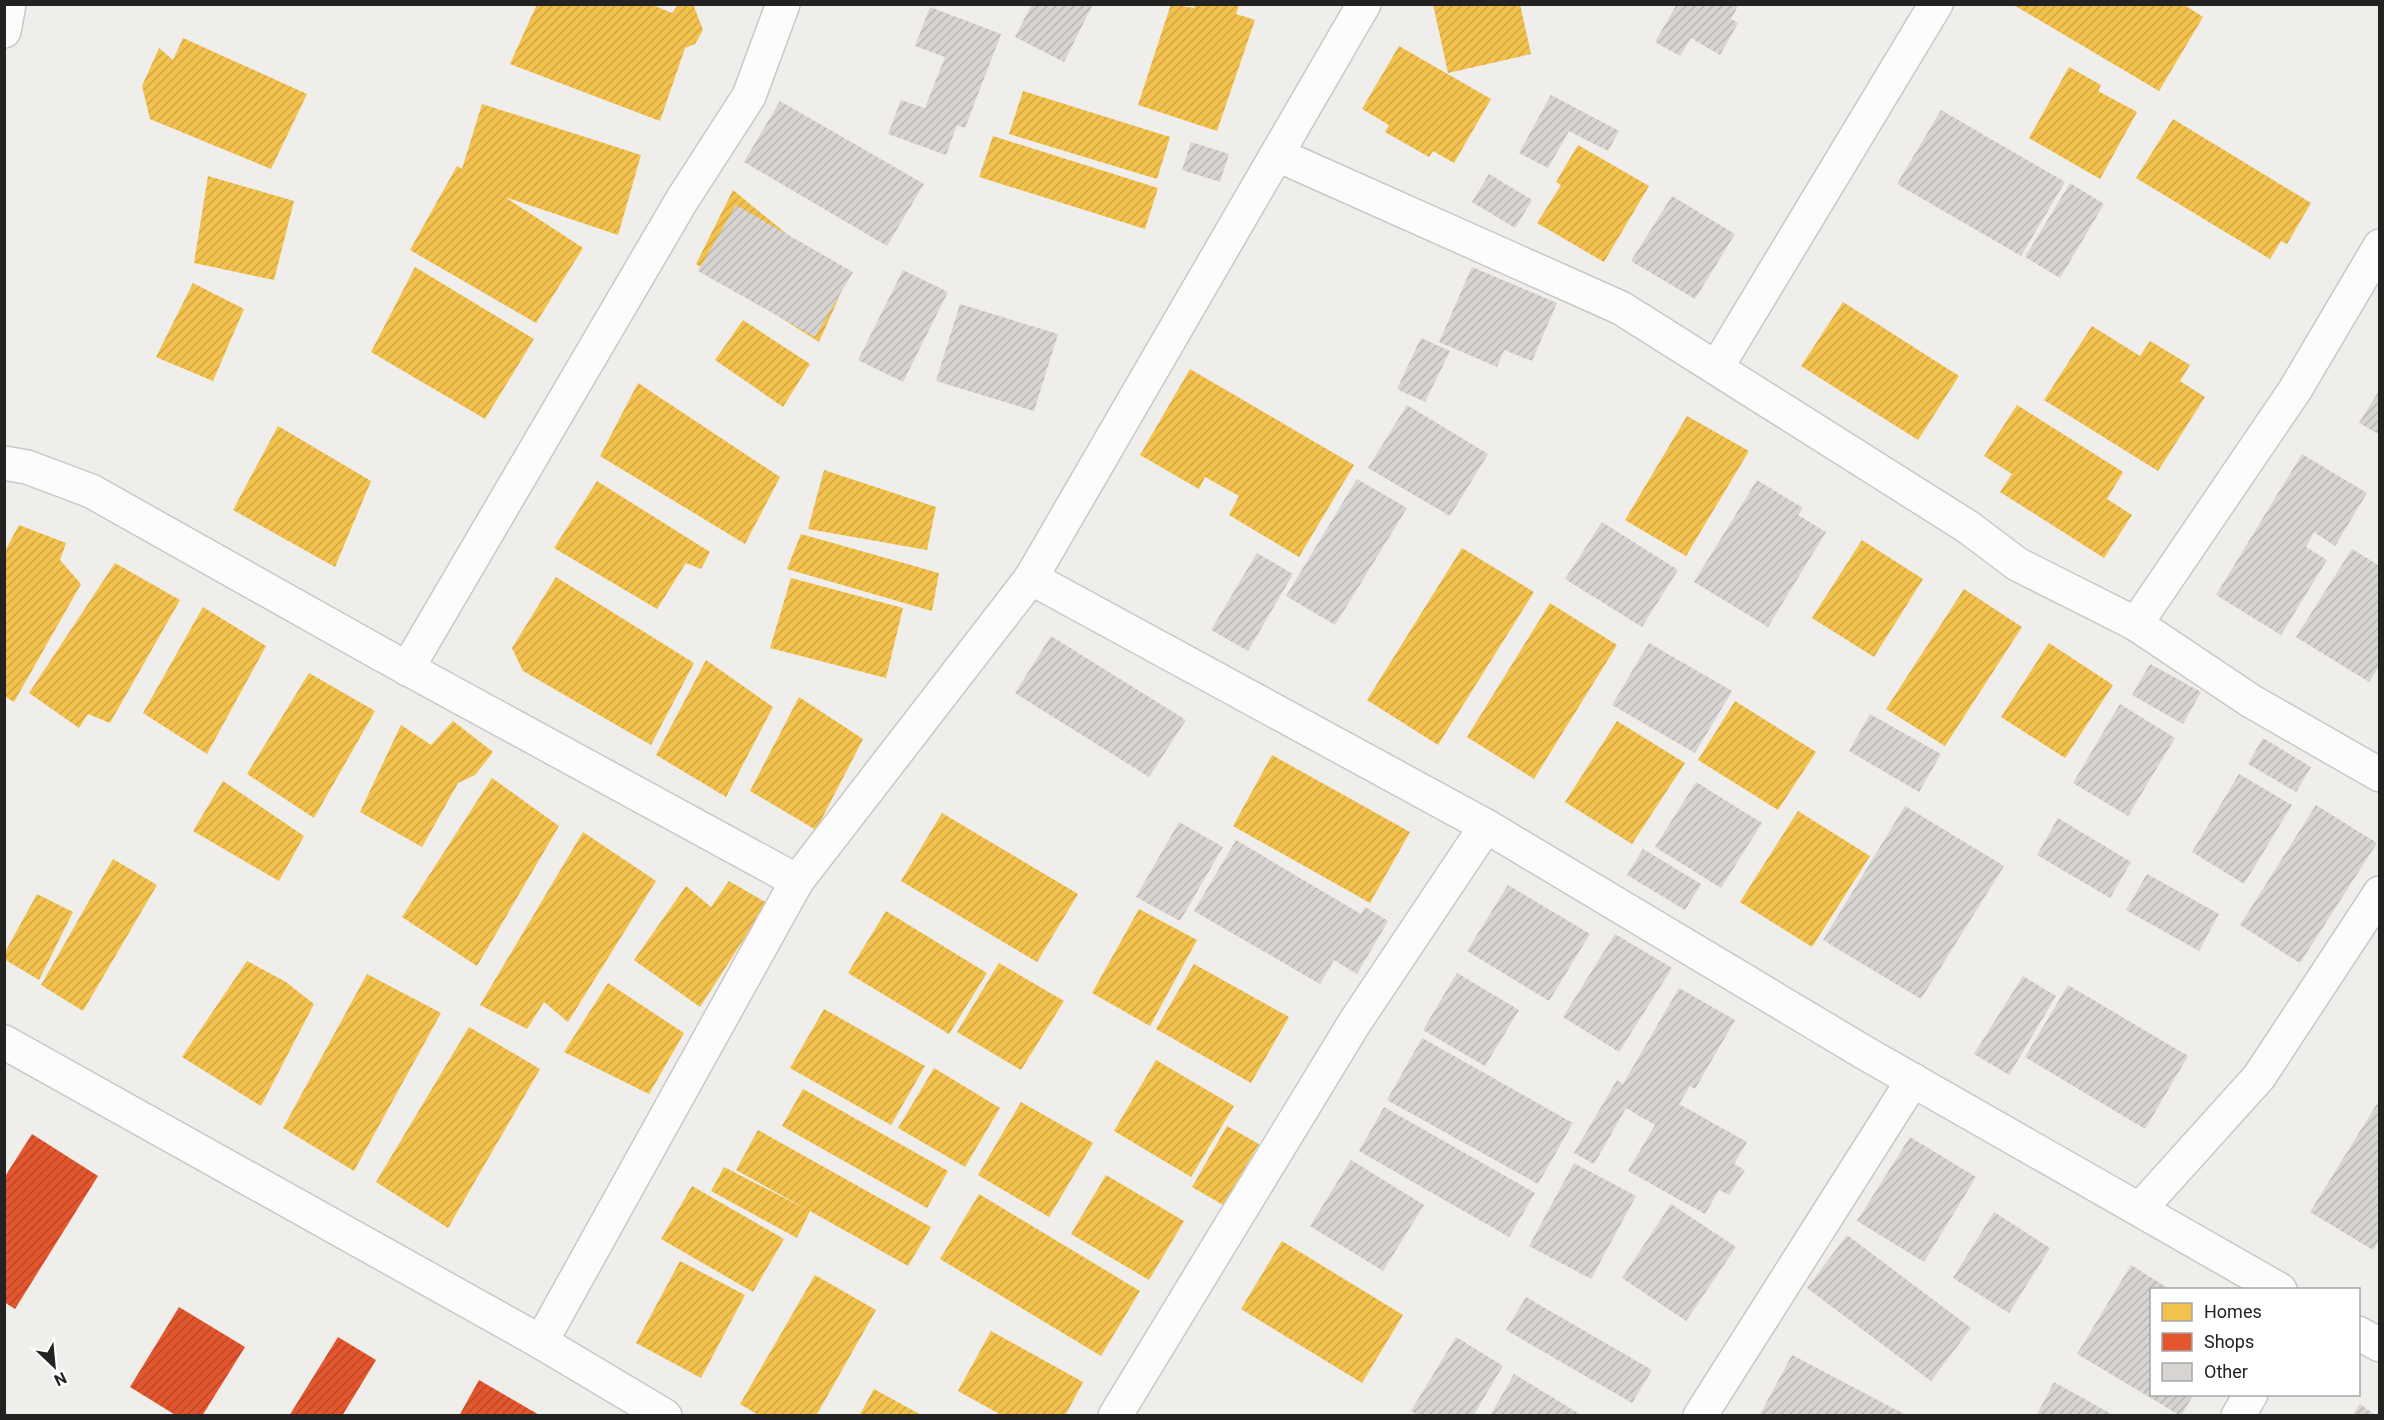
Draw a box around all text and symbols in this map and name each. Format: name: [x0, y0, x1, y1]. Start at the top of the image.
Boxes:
legend: [2150, 1288, 2360, 1396]
text: Homes: [2204, 1301, 2262, 1322]
text: Shops: [2204, 1331, 2254, 1352]
north arrow: [24, 1336, 84, 1396]
text: Other: [2204, 1361, 2248, 1382]
text: N: [51, 1368, 70, 1390]

